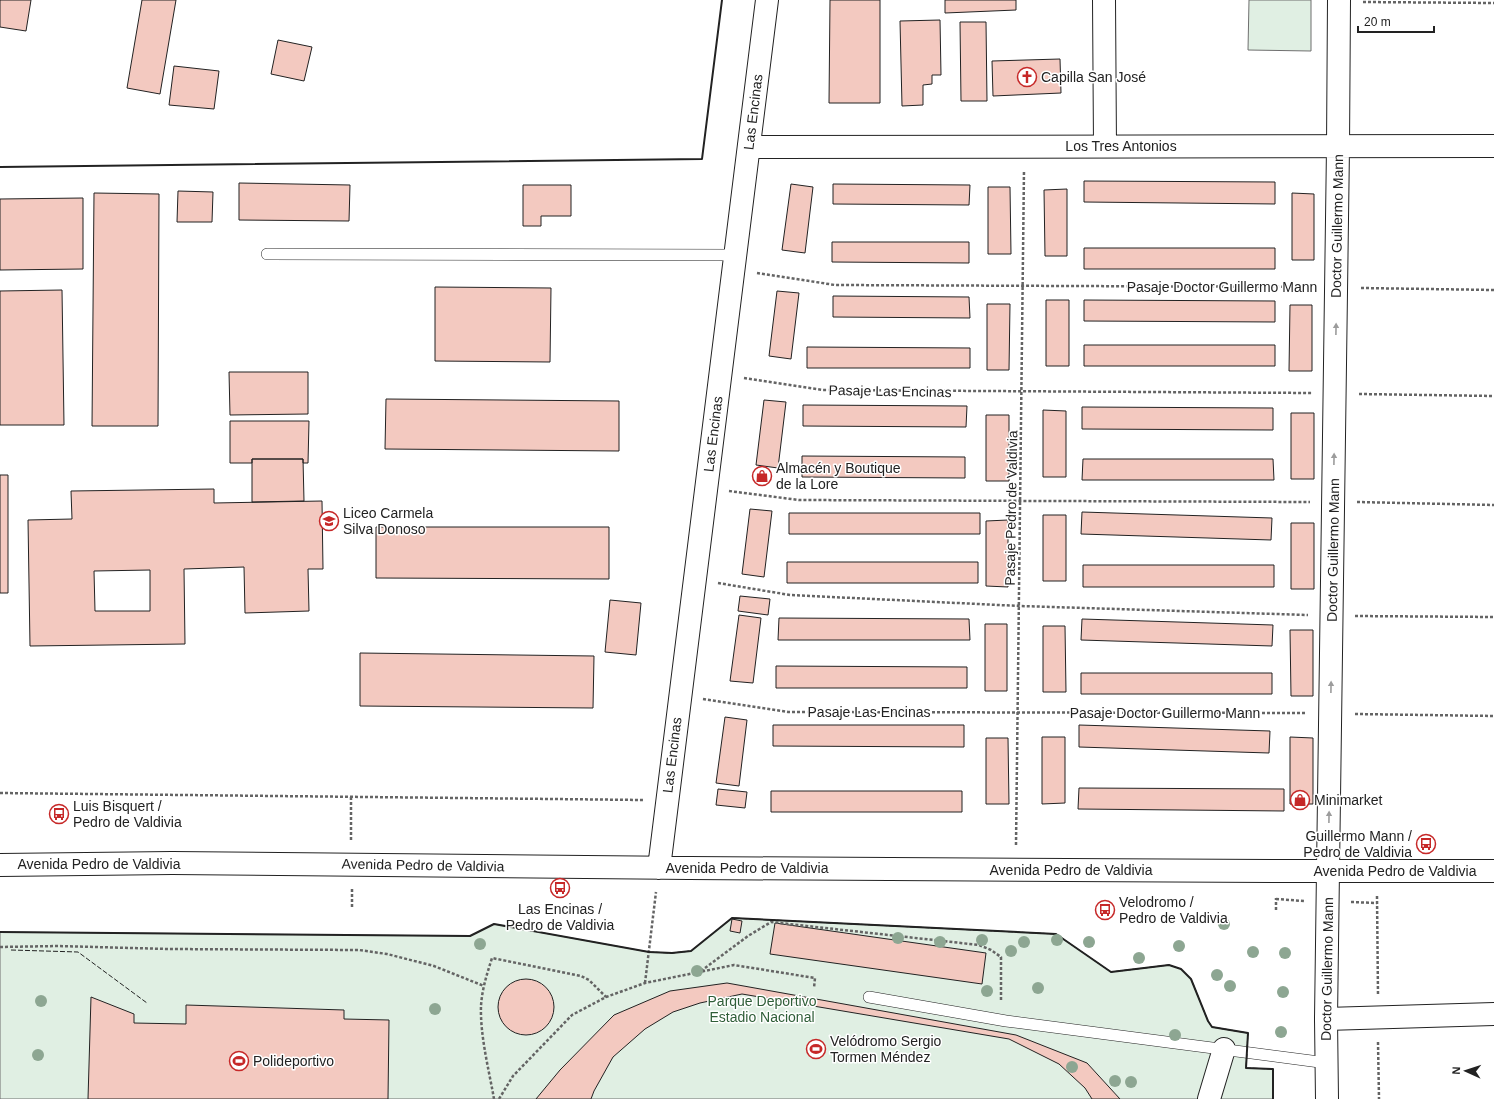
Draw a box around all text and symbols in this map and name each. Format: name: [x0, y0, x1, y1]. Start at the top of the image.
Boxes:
scale bar: [1358, 8, 1434, 34]
text: 20 m: [1364, 15, 1391, 29]
church icon: Capilla San José: [1016, 66, 1038, 88]
place label: Capilla San José: [1041, 69, 1146, 85]
street label: Las Encinas: [740, 73, 766, 151]
street label: Los Tres Antonios: [1065, 138, 1177, 154]
street label: Doctor Guillermo Mann: [1328, 154, 1346, 298]
street label: Pasaje Doctor Guillermo Mann: [1127, 279, 1317, 295]
one-way arrow: [1333, 322, 1339, 335]
street label: Pasaje Las Encinas: [828, 382, 952, 400]
street label: Las Encinas: [700, 395, 726, 473]
street label: Pasaje Pedro de Valdivia: [1002, 430, 1020, 586]
one-way arrow: [1331, 452, 1337, 465]
place label: Almacén y Boutique de la Lore: [776, 460, 901, 492]
shop icon: Almacén y Boutique de la Lore: [751, 465, 773, 487]
street label: Doctor Guillermo Mann: [1324, 478, 1342, 622]
place label: Liceo Carmela Silva Donoso: [343, 505, 433, 537]
school or university icon: Liceo Carmela Silva Donoso: [318, 510, 340, 532]
one-way arrow: [1328, 680, 1334, 693]
street label: Pasaje Las Encinas: [808, 704, 930, 720]
street label: Pasaje Doctor Guillermo Mann: [1070, 705, 1260, 721]
street label: Las Encinas: [659, 716, 685, 794]
shop icon: Minimarket: [1289, 789, 1311, 811]
place label: Minimarket: [1314, 792, 1383, 808]
place label: Luis Bisquert / Pedro de Valdivia: [73, 798, 182, 830]
bus stop icon: Luis Bisquert / Pedro de Valdivia: [48, 803, 70, 825]
one-way arrow: [1326, 810, 1332, 823]
place label: Guillermo Mann / Pedro de Valdivia: [1303, 828, 1412, 860]
bus stop icon: Guillermo Mann / Pedro de Valdivia: [1415, 833, 1437, 855]
street label: Avenida Pedro de Valdivia: [18, 856, 181, 872]
street label: Avenida Pedro de Valdivia: [341, 856, 505, 874]
street label: Avenida Pedro de Valdivia: [666, 860, 829, 876]
street label: Avenida Pedro de Valdivia: [990, 862, 1153, 878]
street label: Avenida Pedro de Valdivia: [1314, 863, 1477, 879]
bus stop icon: Las Encinas / Pedro de Valdivia: [549, 877, 571, 899]
place label: Velodromo / Pedro de Valdivia: [1119, 894, 1228, 926]
street label: Doctor Guillermo Mann: [1318, 897, 1336, 1041]
bus stop icon: Velodromo / Pedro de Valdivia: [1094, 899, 1116, 921]
place label: Las Encinas / Pedro de Valdivia: [506, 901, 615, 933]
park label: Parque Deportivo Estadio Nacional: [708, 993, 817, 1025]
place label: Velódromo Sergio Tormen Méndez: [830, 1033, 942, 1065]
sports icon: Velódromo Sergio Tormen Méndez: [805, 1038, 827, 1060]
sports icon: Polideportivo: [228, 1050, 250, 1072]
north arrow: [1446, 1051, 1486, 1091]
place label: Polideportivo: [253, 1053, 334, 1069]
text: N: [1450, 1066, 1462, 1075]

